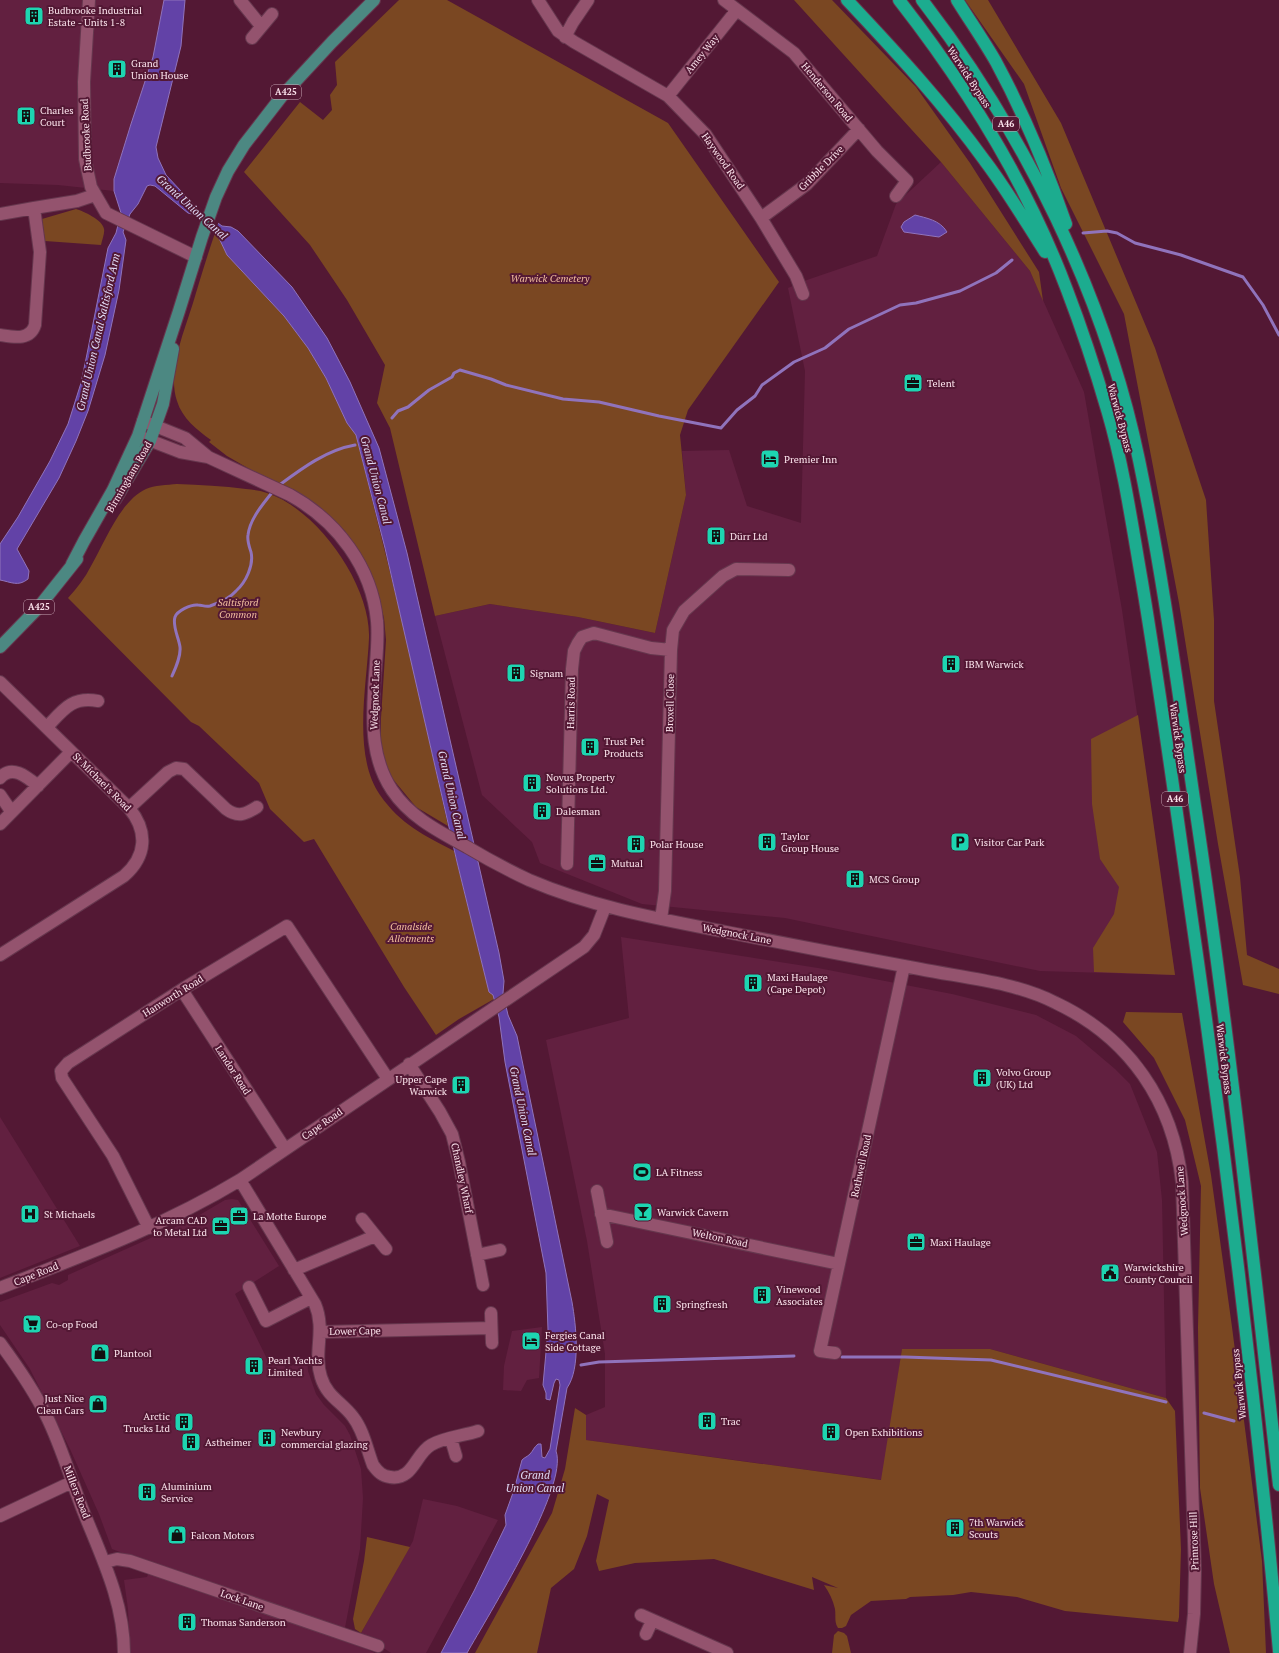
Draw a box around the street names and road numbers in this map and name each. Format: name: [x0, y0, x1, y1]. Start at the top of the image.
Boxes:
street label: Amey Way: [682, 31, 722, 76]
street label: Warwick Bypass: [944, 44, 994, 110]
street label: Henderson Road: [798, 60, 856, 125]
road number: A425: [271, 85, 301, 99]
street label: Budbrooke Road: [78, 98, 94, 172]
road number: A46: [993, 117, 1019, 131]
street label: Haywood Road: [699, 130, 748, 192]
street label: Gribble Drive: [796, 143, 846, 193]
street label: Warwick Bypass: [1105, 382, 1135, 454]
street label: Birmingham Road: [103, 439, 155, 515]
road number: A425: [24, 600, 54, 614]
street label: Wedgnock Lane: [367, 660, 383, 730]
street label: Broxell Close: [663, 674, 677, 732]
street label: Harris Road: [564, 676, 578, 729]
street label: Warwick Bypass: [1167, 702, 1189, 774]
street label: St Michael's Road: [70, 750, 134, 814]
road number: A46: [1162, 792, 1188, 806]
street label: Wedgnock Lane: [702, 921, 772, 947]
street label: Hanworth Road: [140, 972, 206, 1020]
street label: Warwick Bypass: [1213, 1023, 1235, 1095]
street label: Landor Road: [212, 1043, 254, 1097]
street label: Cape Road: [299, 1105, 345, 1143]
street label: Rothwell Road: [848, 1133, 874, 1199]
street label: Chandley Wharf: [448, 1142, 476, 1215]
street label: Wedgnock Lane: [1173, 1166, 1191, 1236]
street label: Welton Road: [691, 1226, 749, 1250]
street label: Cape Road: [12, 1259, 61, 1289]
street label: Lower Cape: [329, 1324, 381, 1338]
street label: Warwick Bypass: [1229, 1348, 1249, 1420]
street label: Millers Road: [61, 1464, 93, 1521]
street label: Primrose Hill: [1186, 1511, 1202, 1571]
street label: Lock Lane: [219, 1587, 265, 1613]

